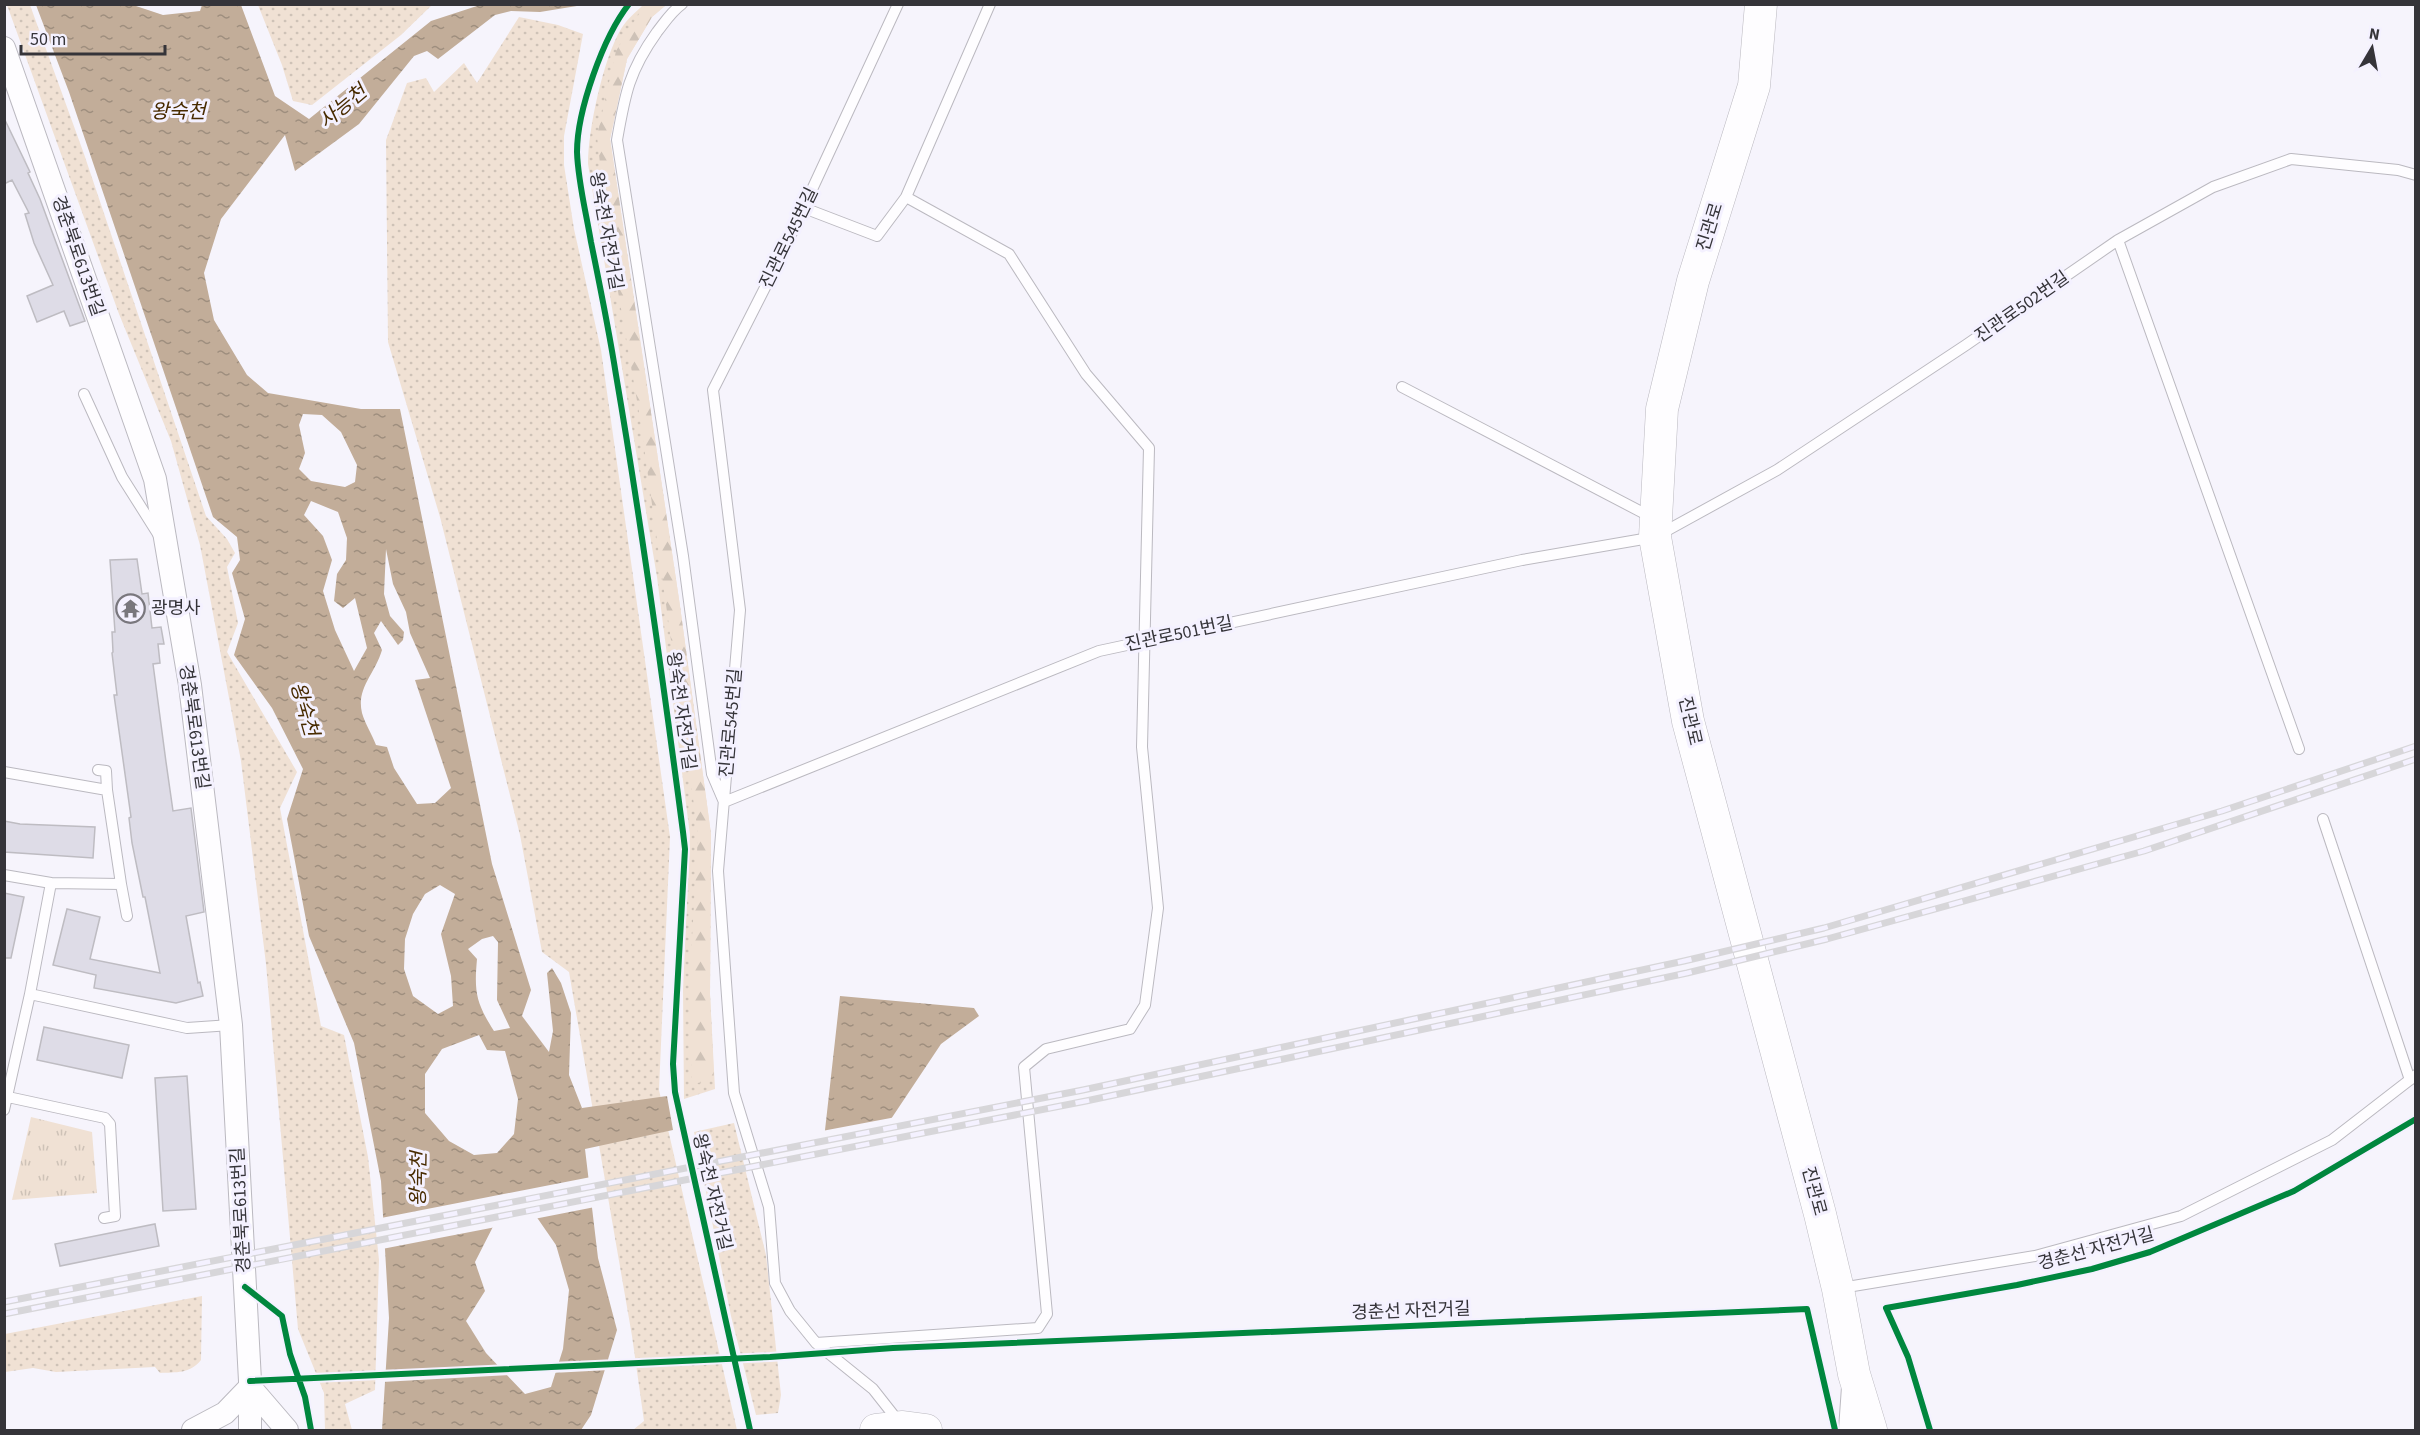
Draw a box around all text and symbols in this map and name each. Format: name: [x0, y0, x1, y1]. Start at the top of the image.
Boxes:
scale bar: [21, 18, 165, 56]
north arrow: [2342, 18, 2402, 78]
text: N: [2367, 22, 2382, 46]
text: 50 m: [30, 27, 66, 52]
water label: 사능천: [313, 77, 375, 135]
water label: 왕숙천: [150, 98, 208, 126]
street label: 왕숙천 자전거길: [583, 170, 629, 292]
street label: 진관로545번길: [754, 183, 824, 293]
street label: 경춘북로613번길: [46, 192, 110, 320]
street label: 진관로: [1691, 200, 1729, 254]
street label: 진관로502번길: [1970, 265, 2074, 349]
temple icon: 광명사: [114, 592, 146, 624]
place label: 광명사: [151, 596, 201, 621]
street label: 진관로501번길: [1123, 610, 1235, 658]
street label: 왕숙천 자전거길: [660, 650, 702, 772]
street label: 경춘북로613번길: [173, 663, 215, 791]
street label: 진관로545번길: [714, 667, 748, 779]
water label: 왕숙천: [283, 679, 326, 742]
street label: 진관로: [1672, 694, 1708, 748]
street label: 왕숙천 자전거길: [686, 1131, 738, 1253]
street label: 경춘북로613번길: [225, 1146, 257, 1274]
water label: 왕숙천: [405, 1149, 434, 1207]
street label: 진관로: [1795, 1164, 1833, 1218]
street label: 경춘선 자전거길: [2035, 1221, 2157, 1277]
street label: 경춘선 자전거길: [1351, 1296, 1471, 1326]

